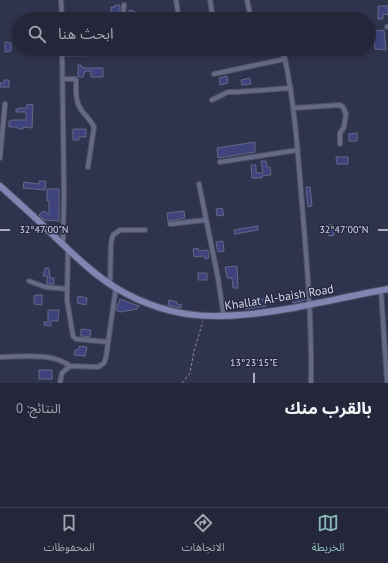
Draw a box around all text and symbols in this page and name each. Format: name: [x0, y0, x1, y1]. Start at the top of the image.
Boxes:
search box: [12, 12, 376, 56]
icon: search: [26, 23, 48, 45]
text: ابحث هنا: [58, 24, 114, 43]
text: 32°47'00"N: [19, 223, 69, 236]
text: 32°47'00"N: [319, 223, 369, 236]
street label: Khallat Al-baish Road: [223, 281, 335, 313]
text: 13°23'15"E: [230, 356, 278, 369]
text: بالقرب منك: [285, 397, 372, 419]
text: النتائج: 0: [16, 400, 61, 417]
tab: المحفوظات: [44, 512, 95, 559]
tab: الاتجاهات: [182, 512, 225, 559]
tab: الخريطة: [312, 512, 345, 559]

